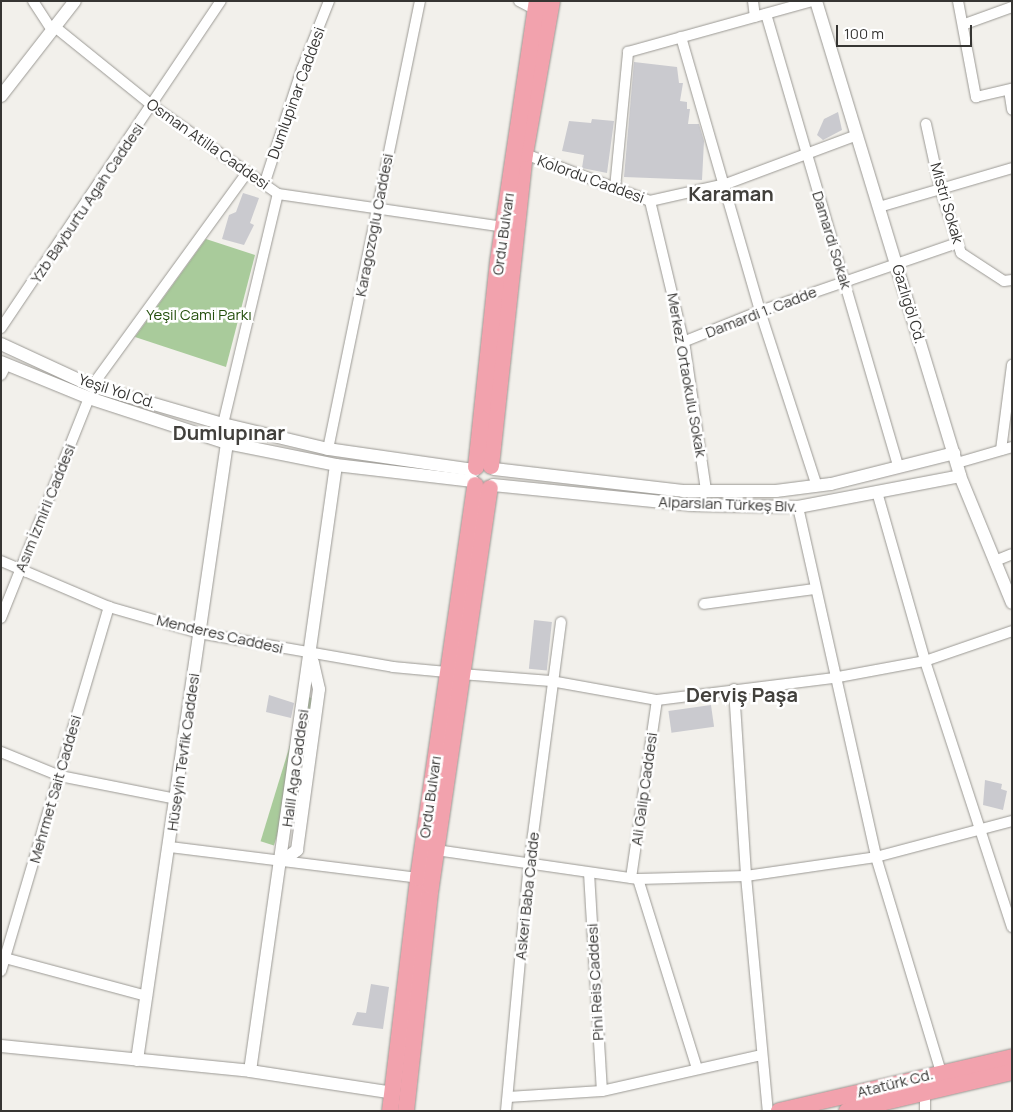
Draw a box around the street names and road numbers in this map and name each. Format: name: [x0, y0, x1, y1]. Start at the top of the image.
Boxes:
street label: Dumlupinar Caddesi: [264, 25, 328, 161]
street label: Osman Atilla Caddesi: [143, 95, 273, 193]
street label: Yzb Bayburtu Agah Caddesi: [27, 119, 147, 287]
street label: Kolordu Caddesi: [535, 151, 647, 207]
street label: Karagozoglu Caddesi: [351, 152, 397, 298]
street label: Mistri Sokak: [927, 161, 967, 245]
street label: Damardi Sokak: [809, 189, 855, 291]
street label: Ordu Bulvarı: [488, 192, 518, 276]
street label: Gazlıgöl Cd.: [888, 262, 930, 346]
street label: Damardi 1. Cadde: [703, 282, 819, 342]
street label: Merkez Ortaokulu Sokak: [664, 292, 710, 458]
street label: Yeşil Yol Cd.: [76, 370, 158, 412]
street label: Asım İzmirli Caddesi: [11, 441, 79, 575]
street label: Alparslan Türkeş Blv.: [658, 493, 798, 515]
street label: Menderes Caddesi: [155, 611, 285, 657]
street label: Hüseyin Tevfik Caddesi: [163, 672, 203, 832]
street label: Halil Aga Caddesi: [278, 708, 312, 828]
street label: Mehrmet Sait Caddesi: [25, 713, 85, 865]
street label: Ali Galip Caddesi: [627, 731, 661, 847]
street label: Ordu Bulvarı: [415, 755, 445, 839]
street label: Askeri Baba Cadde: [511, 831, 543, 961]
street label: Pini Reis Caddesi: [583, 923, 607, 1041]
street label: Atatürk Cd.: [855, 1065, 935, 1101]

